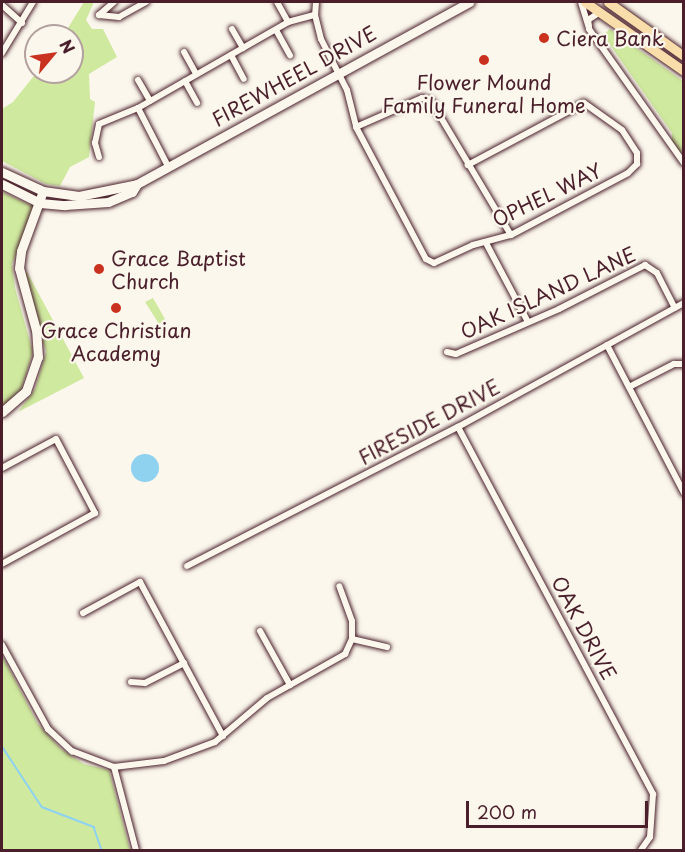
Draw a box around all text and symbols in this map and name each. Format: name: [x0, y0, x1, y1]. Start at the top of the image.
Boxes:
street label: FIREWHEEL DRIVE: [207, 21, 381, 131]
north arrow: [24, 24, 84, 84]
place label: Ciera Bank: [556, 26, 665, 50]
marker: Ciera Bank: [537, 31, 551, 45]
text: N: [54, 35, 82, 58]
marker: Flower Mound Family Funeral Home: [477, 53, 491, 67]
place label: Flower Mound Family Funeral Home: [382, 70, 586, 117]
street label: OPHEL WAY: [488, 158, 606, 232]
street label: OAK ISLAND LANE: [458, 243, 638, 343]
place label: Grace Baptist Church: [111, 246, 246, 293]
marker: Grace Baptist Church: [92, 262, 106, 276]
marker: Grace Christian Academy: [109, 301, 123, 315]
place label: Grace Christian Academy: [40, 318, 192, 365]
street label: FIRESIDE DRIVE: [354, 374, 504, 470]
street label: OAK DRIVE: [547, 573, 621, 683]
scale bar: [469, 789, 650, 827]
text: 200 m: [477, 798, 537, 825]

